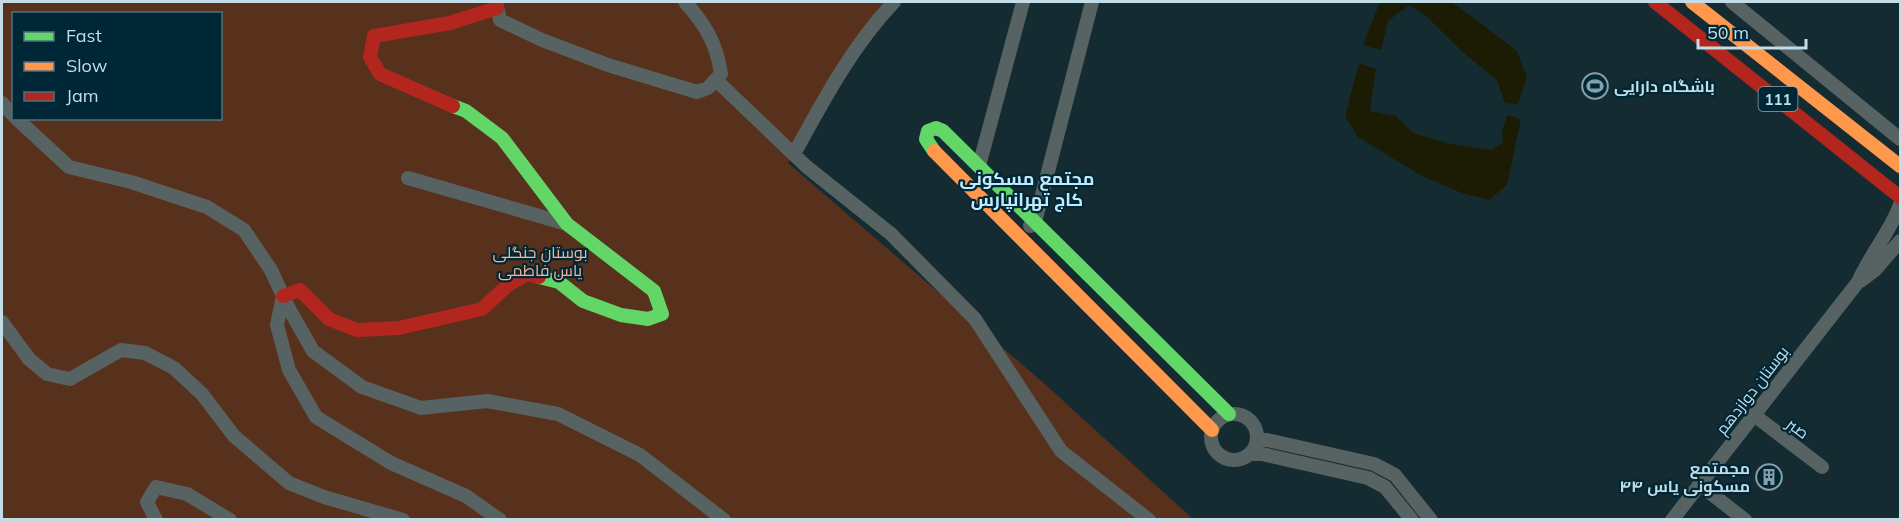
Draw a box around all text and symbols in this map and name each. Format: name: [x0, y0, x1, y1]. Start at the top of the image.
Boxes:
legend: [12, 12, 222, 120]
scale bar: [1698, 12, 1806, 50]
text: 50 m: [1707, 21, 1749, 44]
text: Fast: [66, 24, 102, 47]
text: Slow: [66, 54, 108, 77]
sports icon: باشگاه دارایی: [1580, 71, 1610, 101]
place label: باشگاه دارایی: [1614, 76, 1715, 96]
text: Jam: [66, 84, 99, 107]
road number: 111: [1758, 87, 1798, 111]
district label: مجتمع مسکونی کاج تهرانپارس: [959, 167, 1095, 212]
park label: بوستان جنگلی یاس فاطمی: [493, 242, 587, 281]
street label: بوستان دوازدهم: [1711, 342, 1794, 440]
street label: صبر: [1782, 413, 1813, 443]
place label: مجمتمع مسکونی یاس ۴۴: [1619, 458, 1750, 496]
building icon: مجمتمع مسکونی یاس ۴۴: [1754, 462, 1784, 492]

